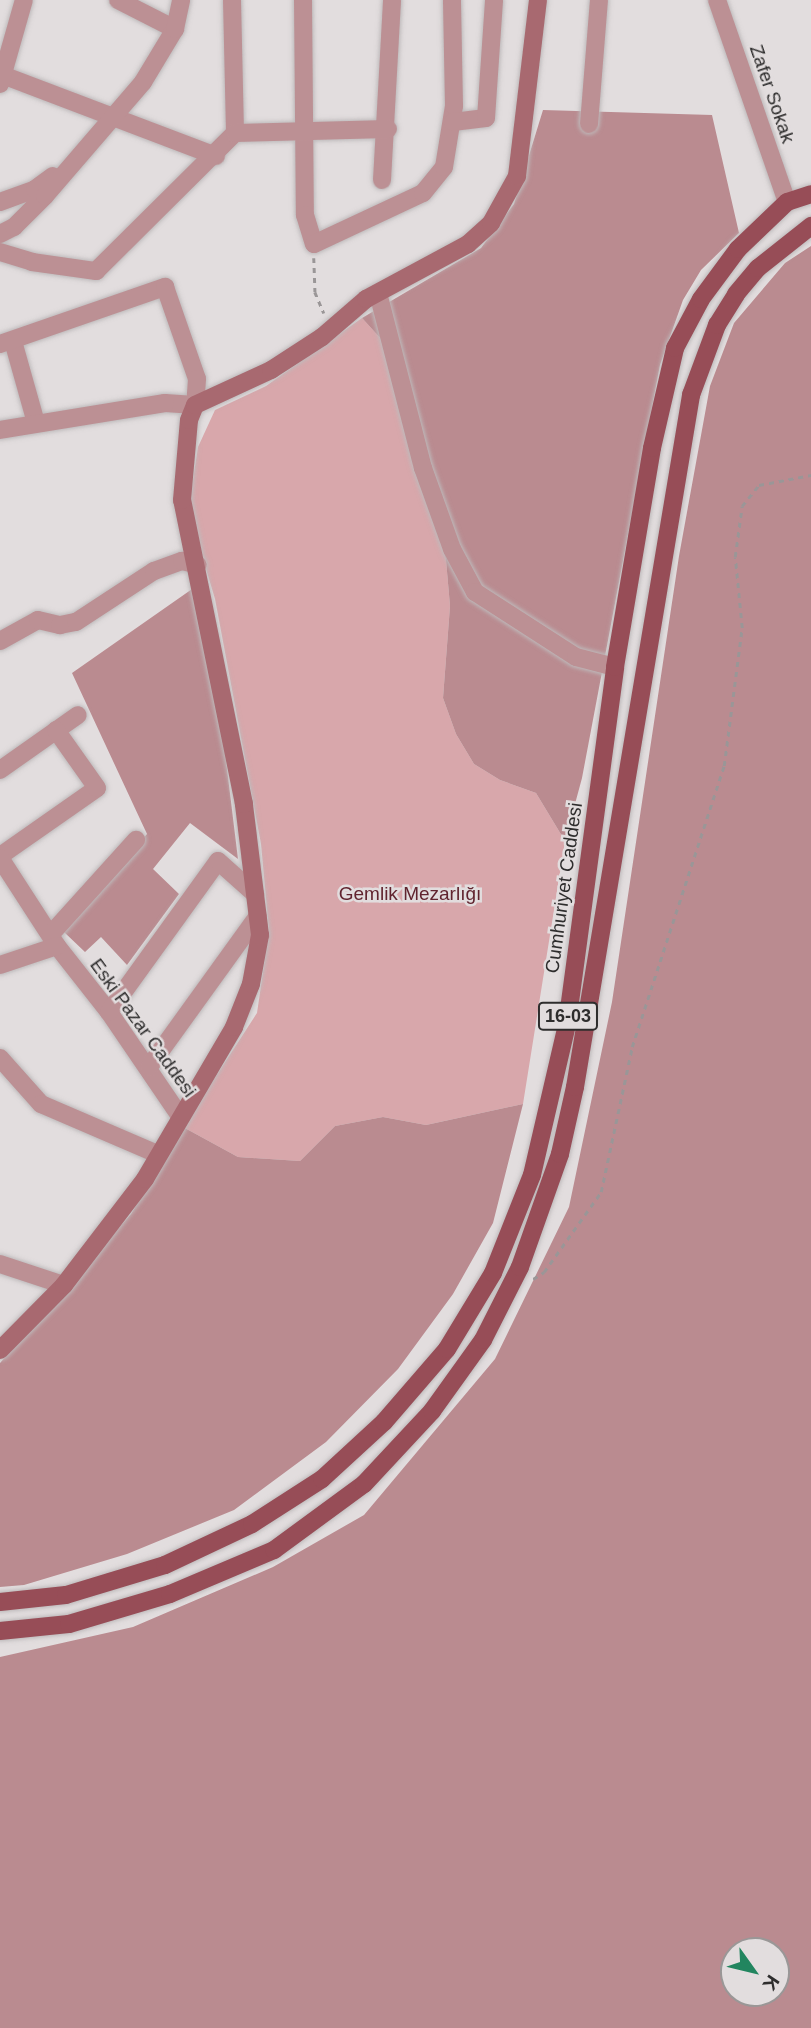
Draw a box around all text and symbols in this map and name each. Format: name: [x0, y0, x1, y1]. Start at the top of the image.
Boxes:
street label: Zafer Sokak: [745, 42, 799, 146]
street label: Cumhuriyet Caddesi: [541, 801, 587, 975]
park label: Gemlik Mezarlığı: [339, 883, 481, 905]
street label: Eski Pazar Caddesi: [85, 954, 201, 1102]
road number: 16-03: [536, 1001, 600, 1030]
north arrow: [720, 1937, 790, 2007]
text: K: [759, 1971, 784, 1994]

